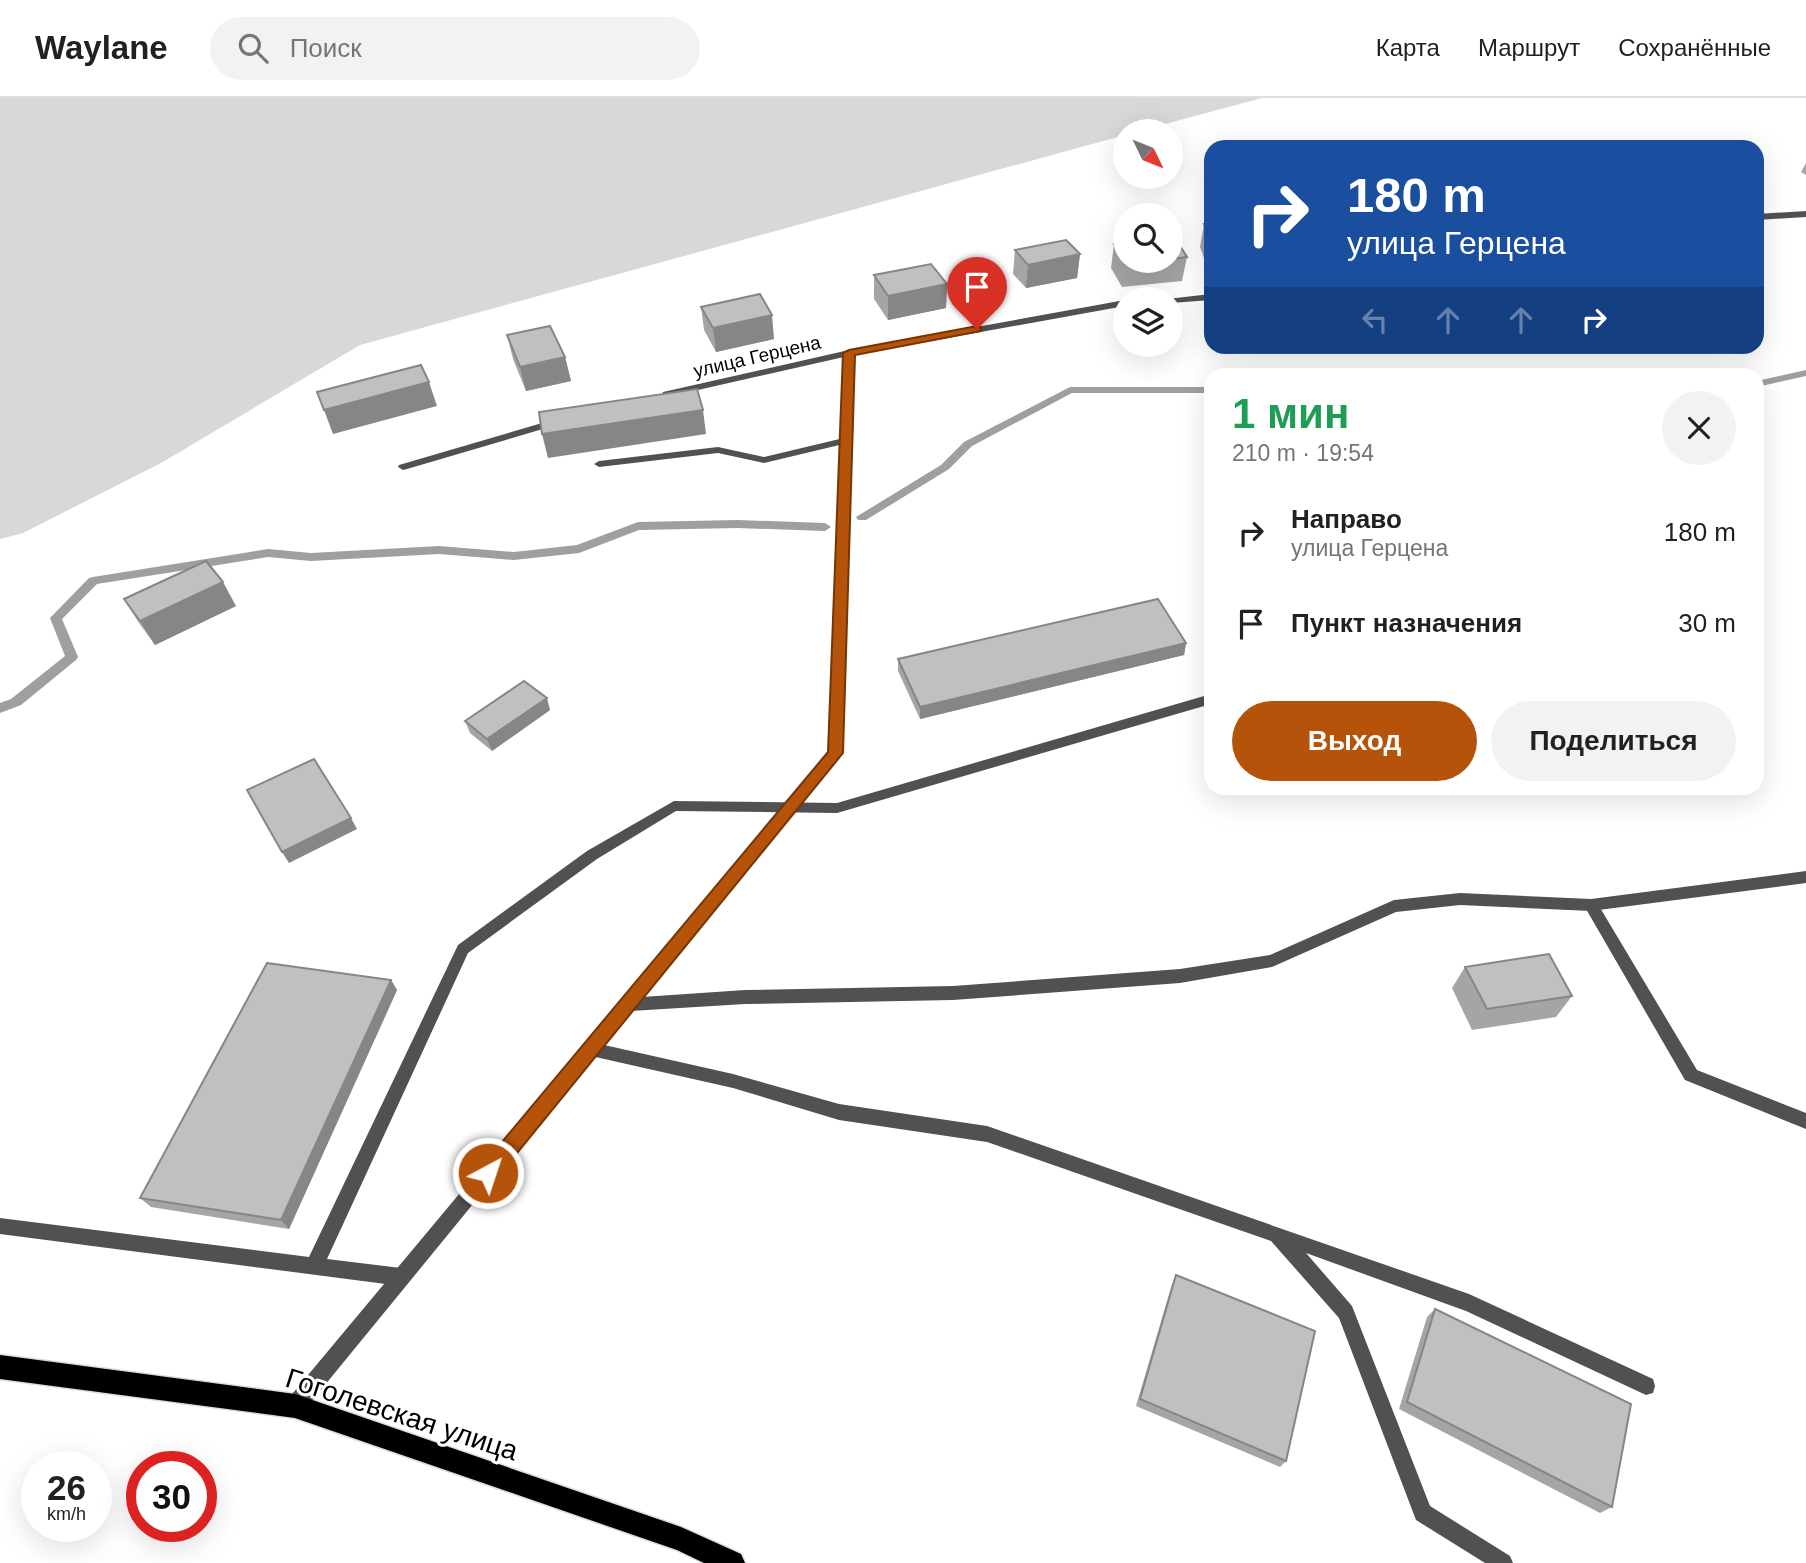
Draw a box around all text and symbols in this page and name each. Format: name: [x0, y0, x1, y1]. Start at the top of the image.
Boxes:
search box: [210, 17, 700, 80]
text: Waylane: [35, 29, 168, 66]
icon: search: [234, 29, 272, 67]
text: Поиск: [290, 33, 362, 63]
text: Карта: [1376, 34, 1440, 61]
text: Маршрут: [1478, 34, 1580, 61]
text: Сохранённые: [1618, 34, 1771, 61]
north arrow: [1113, 119, 1183, 189]
map controls: [1113, 119, 1183, 357]
icon: right: [1232, 168, 1323, 259]
text: 180 m: [1347, 168, 1486, 222]
button: search: [1113, 203, 1183, 273]
text: улица Герцена: [1347, 225, 1566, 261]
pin: [947, 257, 1007, 329]
icon: arrive: [958, 268, 996, 306]
button: layers: [1113, 287, 1183, 357]
icon: left: [1356, 301, 1394, 339]
icon: ahead: [1429, 301, 1467, 339]
icon: ahead: [1502, 301, 1540, 339]
icon: right: [1575, 301, 1613, 339]
street label: улица Герцена: [691, 332, 823, 381]
text: 1 мин: [1232, 390, 1349, 437]
button: close: [1662, 391, 1736, 465]
text: 210 m · 19:54: [1232, 440, 1374, 466]
text: Направо: [1291, 504, 1402, 534]
icon: right: [1232, 514, 1270, 552]
text: 180 m: [1664, 517, 1736, 547]
text: улица Герцена: [1291, 535, 1448, 561]
icon: arrive: [1232, 605, 1270, 643]
text: Пункт назначения: [1291, 608, 1522, 638]
text: 30 m: [1678, 608, 1736, 638]
button: Выход: [1232, 701, 1477, 781]
button: Поделиться: [1491, 701, 1736, 781]
position arrow: [451, 1136, 525, 1210]
street label: Гоголевская улица: [282, 1362, 522, 1467]
speed limit sign: 30: [126, 1451, 217, 1542]
text: 26: [47, 1468, 86, 1507]
text: km/h: [47, 1504, 86, 1524]

